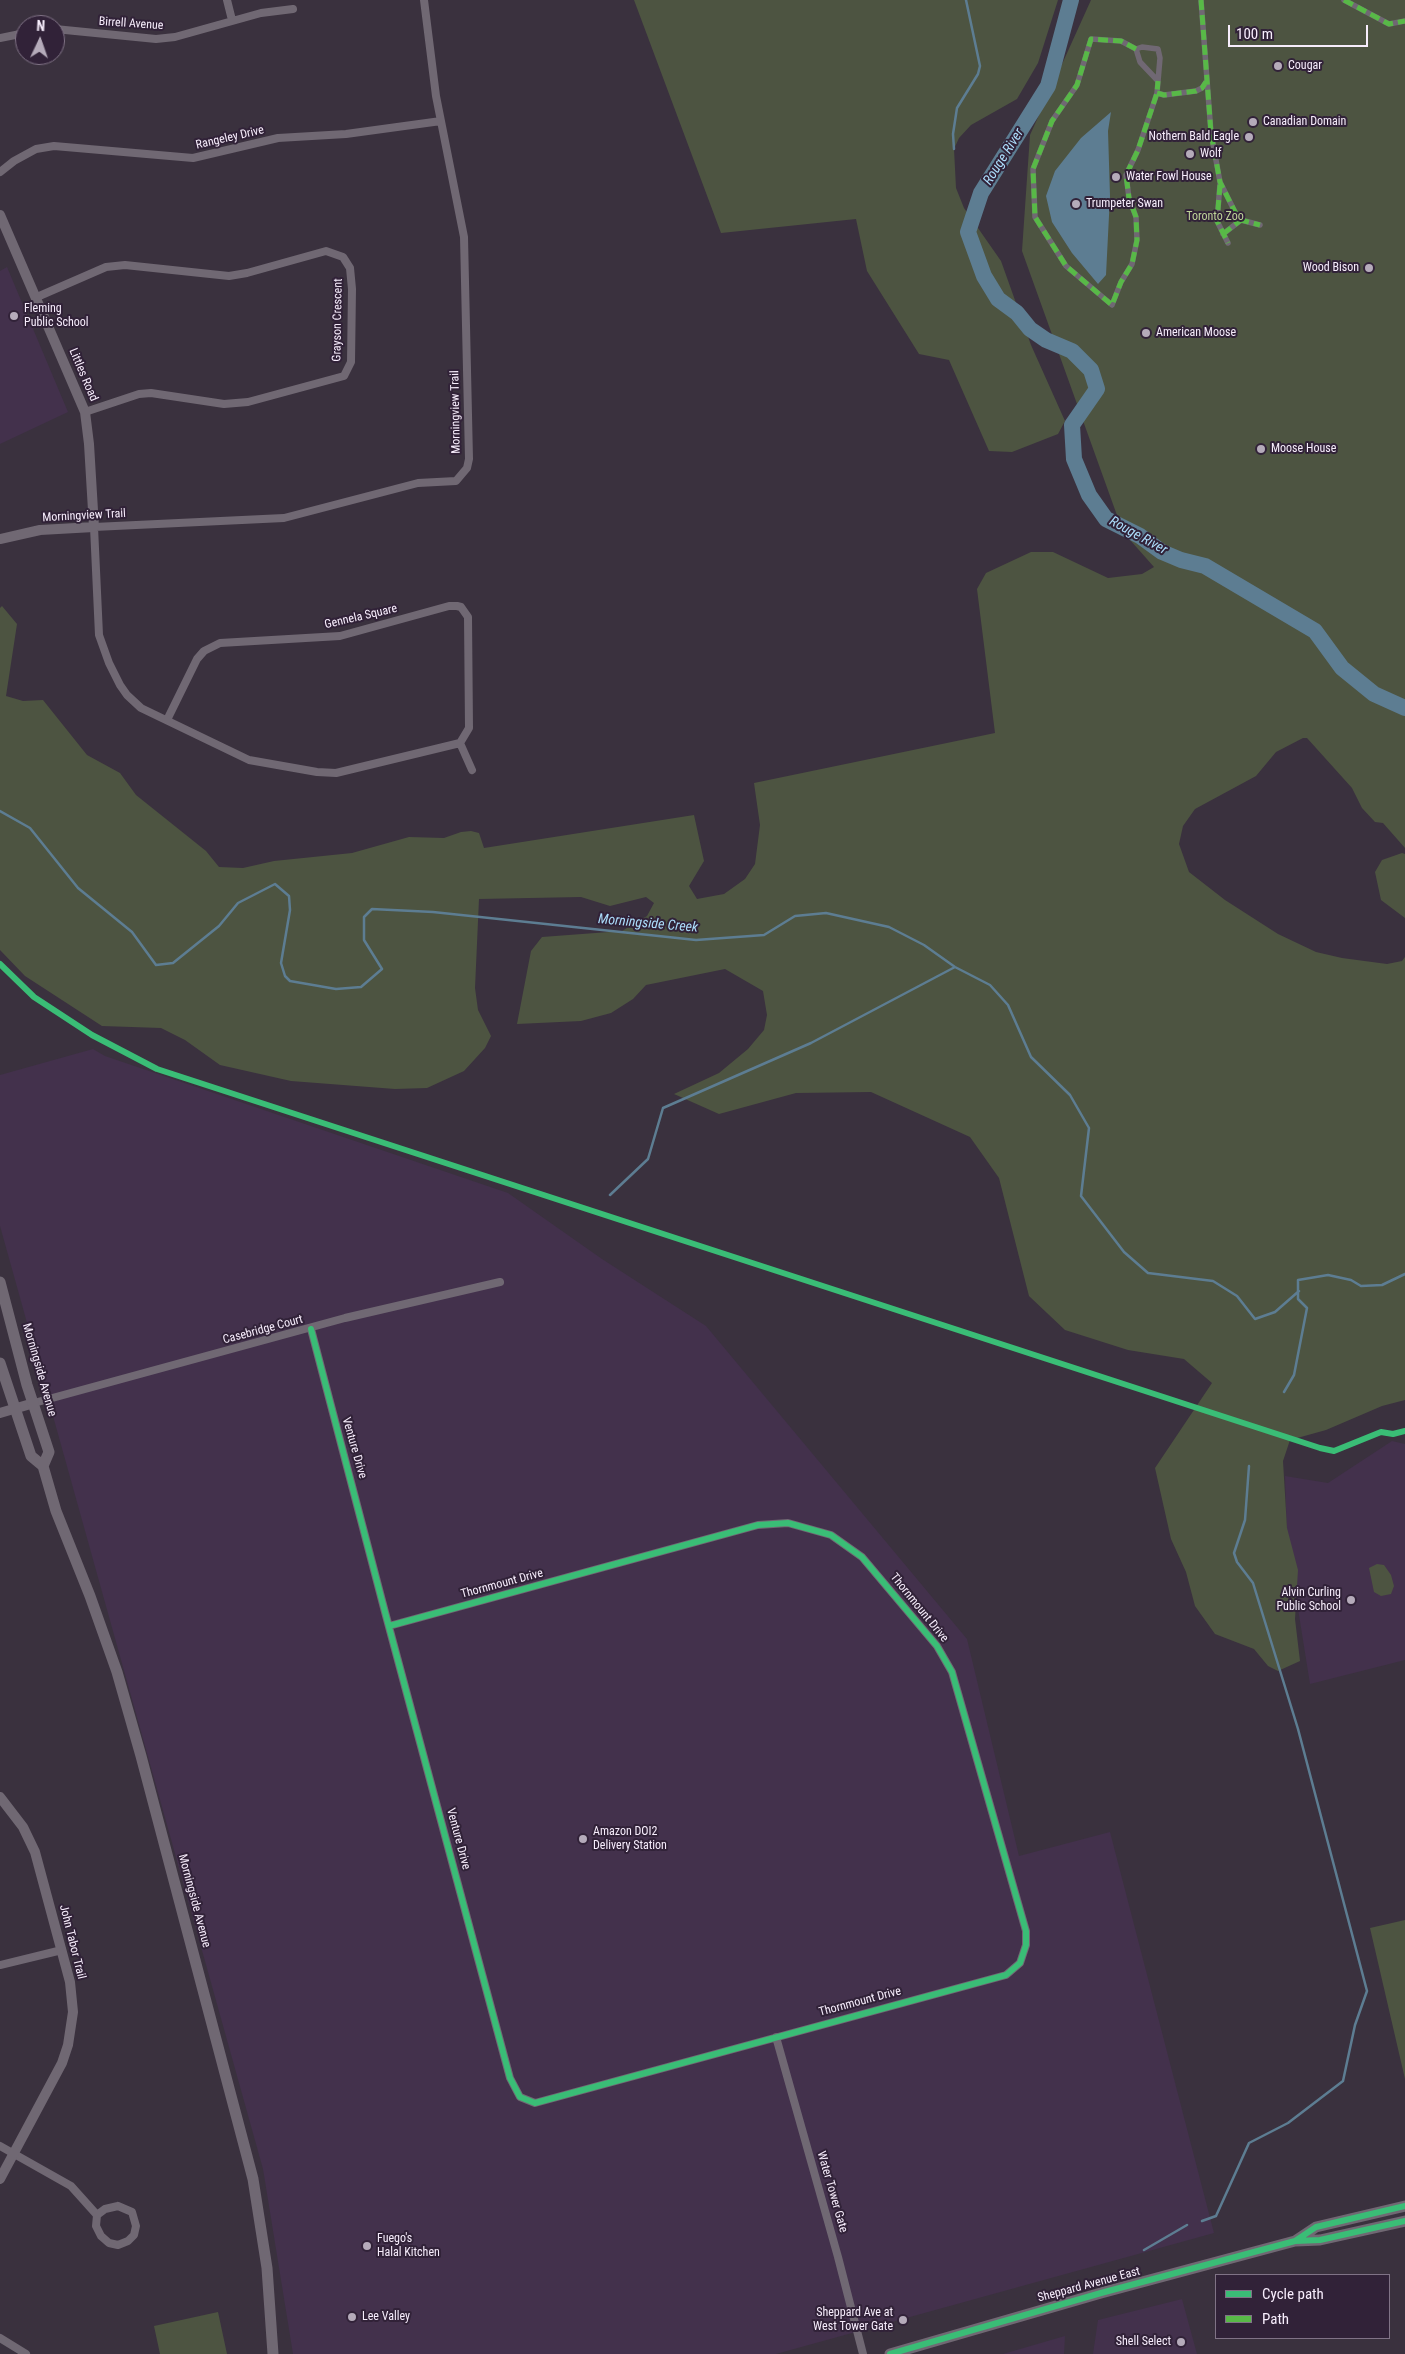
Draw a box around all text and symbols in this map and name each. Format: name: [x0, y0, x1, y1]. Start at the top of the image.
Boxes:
north arrow: [15, 15, 65, 65]
street label: Birrell Avenue: [98, 15, 164, 33]
scale bar: [1230, 15, 1370, 47]
text: N: [36, 18, 45, 34]
text: 100 m: [1236, 25, 1273, 43]
place label: Cougar: [1288, 59, 1322, 73]
marker: Cougar: [1272, 60, 1284, 72]
place label: Canadian Domain: [1263, 115, 1346, 129]
marker: Canadian Domain: [1247, 116, 1259, 128]
street label: Rangeley Drive: [195, 123, 265, 153]
water label: Rouge River: [980, 126, 1028, 188]
place label: Nothern Bald Eagle: [1149, 130, 1239, 144]
marker: Nothern Bald Eagle: [1243, 131, 1255, 143]
place label: Wolf: [1200, 147, 1222, 161]
marker: Wolf: [1184, 148, 1196, 160]
place label: Water Fowl House: [1126, 170, 1212, 184]
marker: Water Fowl House: [1110, 171, 1122, 183]
place label: Trumpeter Swan: [1086, 197, 1163, 211]
marker: Trumpeter Swan: [1070, 198, 1082, 210]
park label: Toronto Zoo: [1186, 210, 1244, 224]
place label: Wood Bison: [1303, 261, 1359, 275]
marker: Wood Bison: [1363, 262, 1375, 274]
street label: Grayson Crescent: [330, 278, 346, 362]
place label: Fleming Public School: [24, 302, 89, 330]
marker: Fleming Public School: [8, 310, 20, 322]
place label: American Moose: [1156, 326, 1236, 340]
marker: American Moose: [1140, 327, 1152, 339]
street label: Littles Road: [65, 346, 101, 404]
street label: Morningview Trail: [448, 370, 464, 454]
place label: Moose House: [1271, 442, 1336, 456]
marker: Moose House: [1255, 443, 1267, 455]
street label: Morningview Trail: [42, 507, 126, 525]
water label: Rouge River: [1106, 513, 1170, 559]
street label: Gennela Square: [323, 602, 399, 632]
water label: Morningside Creek: [597, 911, 699, 937]
street label: Casebridge Court: [221, 1312, 305, 1348]
street label: Morningside Avenue: [19, 1322, 59, 1418]
street label: Venture Drive: [338, 1416, 370, 1480]
street label: Thornmount Drive: [459, 1566, 545, 1602]
street label: Thornmount Drive: [887, 1571, 951, 1645]
place label: Alvin Curling Public School: [1276, 1586, 1341, 1614]
marker: Alvin Curling Public School: [1345, 1594, 1357, 1606]
street label: Venture Drive: [443, 1807, 473, 1871]
place label: Amazon DOI2 Delivery Station: [593, 1825, 667, 1853]
marker: Amazon DOI2 Delivery Station: [577, 1833, 589, 1845]
street label: Morningside Avenue: [175, 1853, 213, 1949]
street label: John Tabor Trail: [56, 1903, 88, 1981]
street label: Thornmount Drive: [817, 1984, 903, 2020]
street label: Water Tower Gate: [814, 2150, 850, 2234]
place label: Fuego's Halal Kitchen: [377, 2232, 440, 2260]
marker: Fuego's Halal Kitchen: [361, 2240, 373, 2252]
street label: Sheppard Avenue East: [1036, 2264, 1142, 2306]
legend: [1215, 2274, 1390, 2339]
text: Cycle path: [1262, 2285, 1324, 2303]
place label: Sheppard Ave at West Tower Gate: [813, 2306, 893, 2334]
place label: Lee Valley: [362, 2310, 410, 2324]
text: Path: [1262, 2310, 1289, 2328]
marker: Lee Valley: [346, 2311, 358, 2323]
marker: Sheppard Ave at West Tower Gate: [897, 2314, 909, 2326]
place label: Shell Select: [1116, 2335, 1171, 2349]
marker: Shell Select: [1175, 2336, 1187, 2348]

